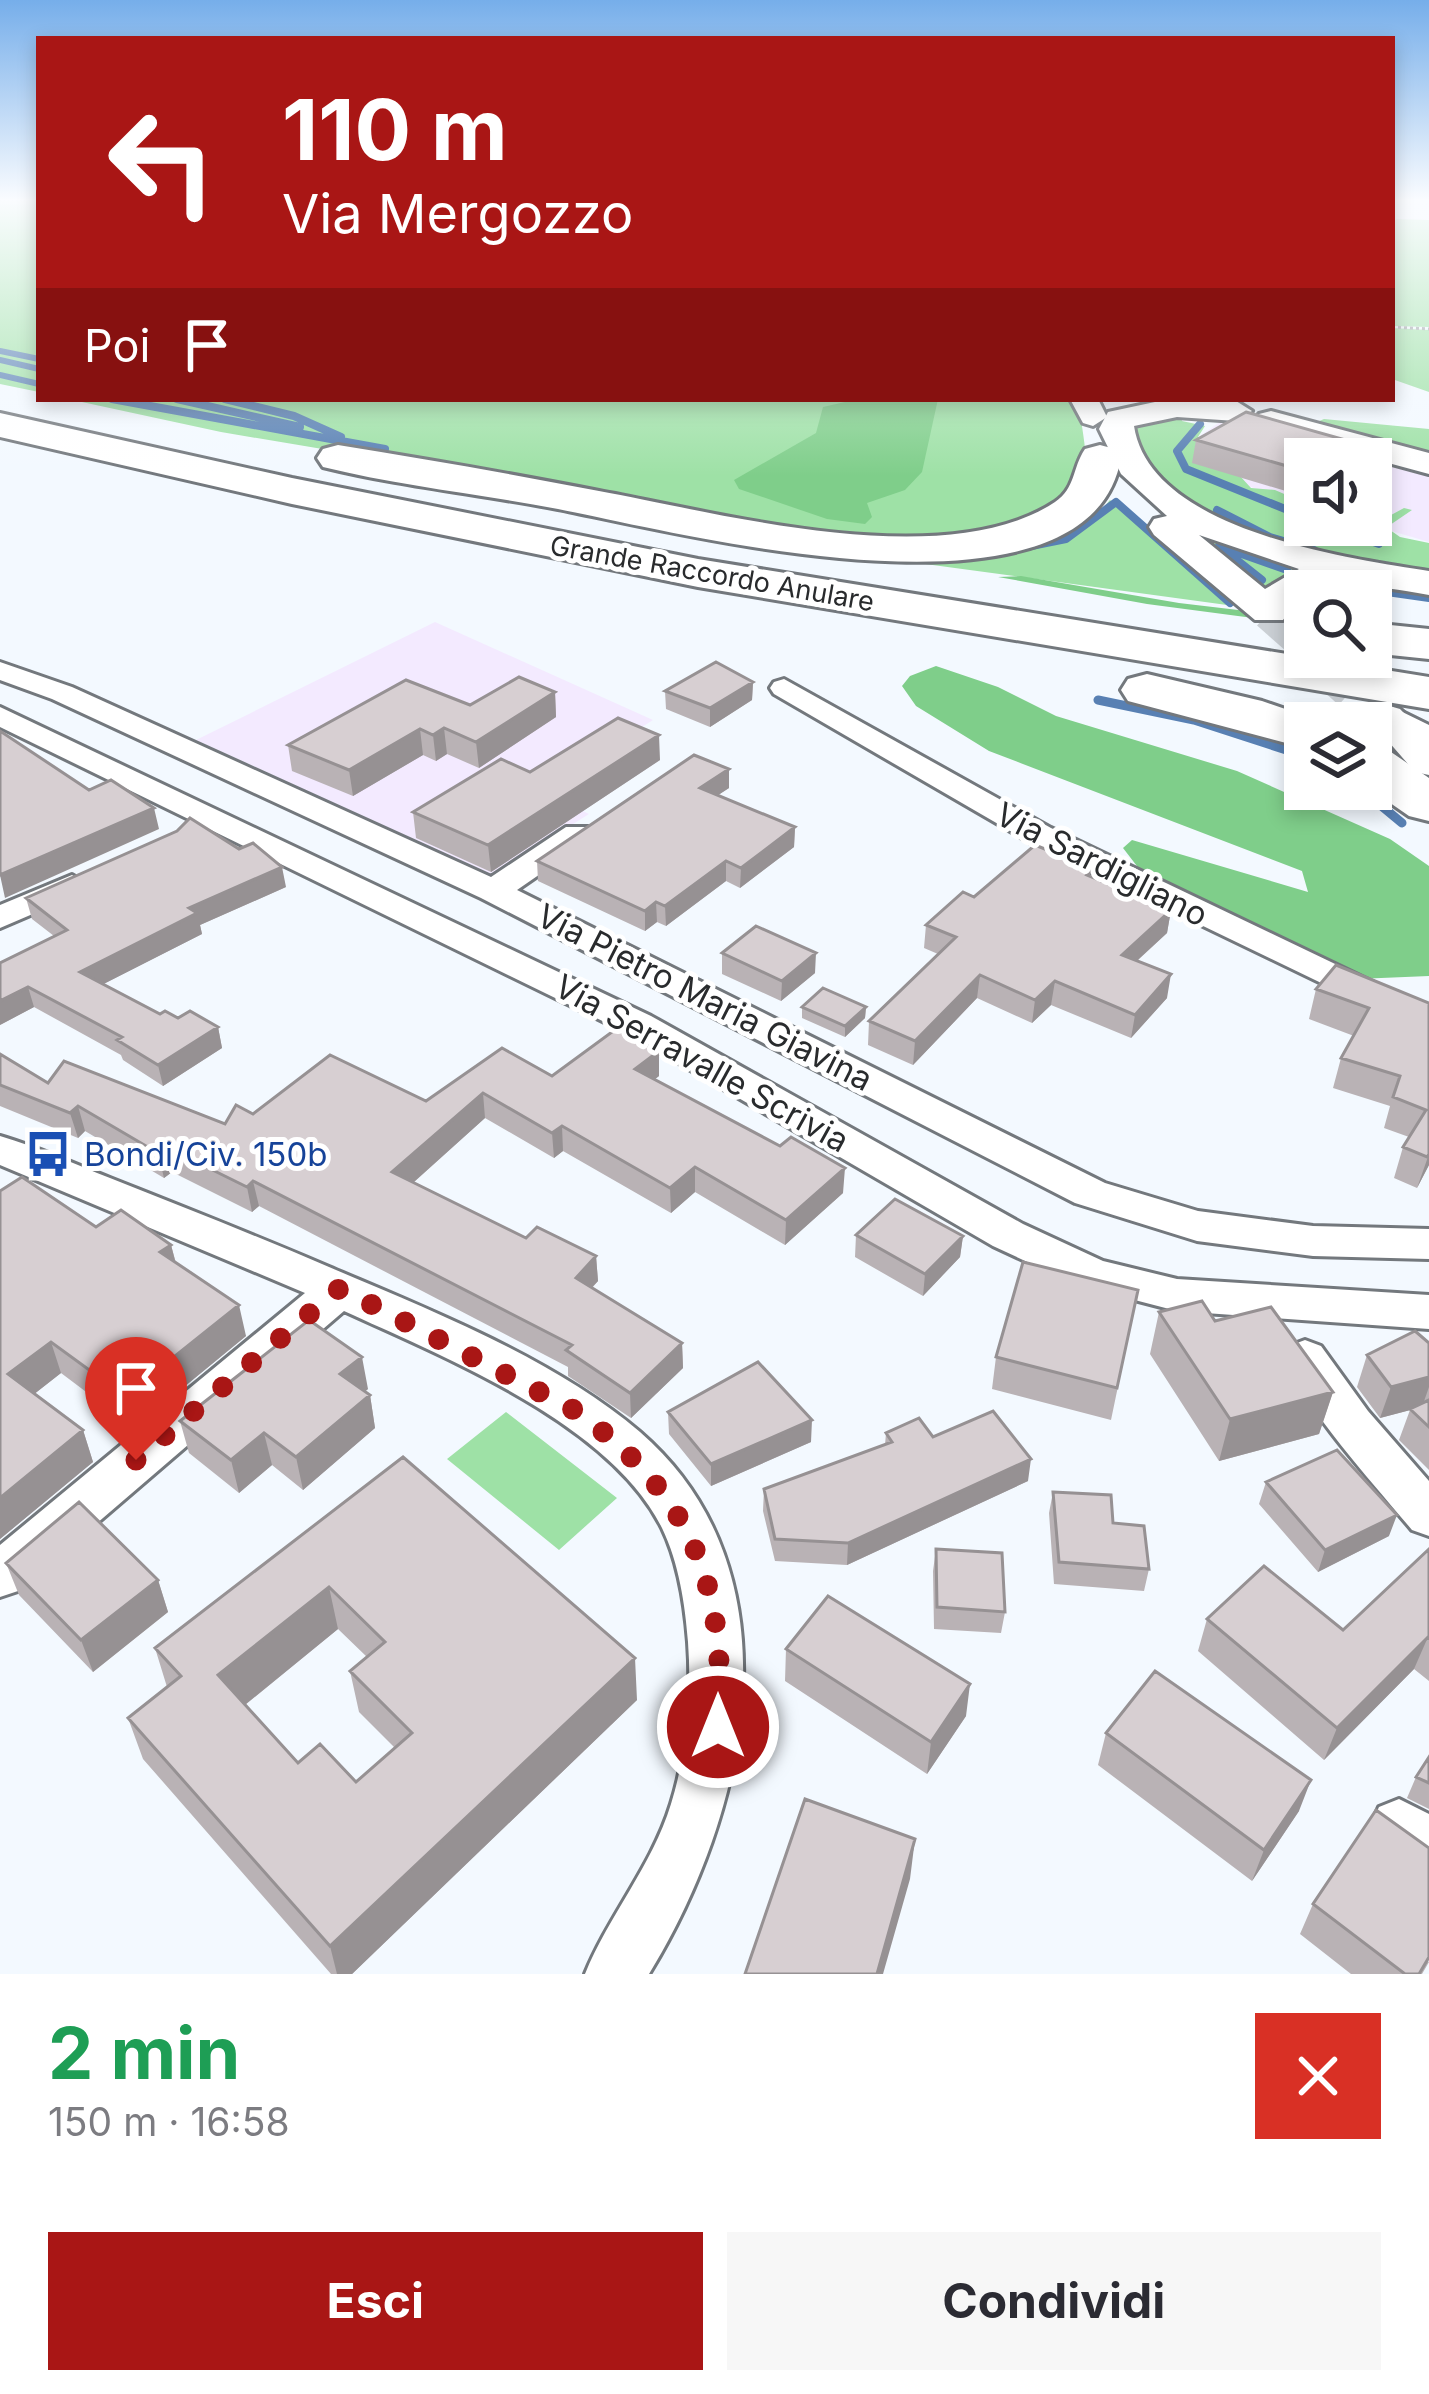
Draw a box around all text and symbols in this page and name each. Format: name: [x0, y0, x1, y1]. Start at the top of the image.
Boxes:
text: 110 m: [282, 79, 508, 180]
icon: left: [84, 84, 240, 240]
text: Via Mergozzo: [282, 181, 633, 246]
icon: arrive: [174, 312, 240, 378]
text: Poi: [84, 318, 150, 373]
map controls: [1284, 438, 1392, 810]
button: sound: [1284, 438, 1392, 546]
street label: Grande Raccordo Anulare: [547, 529, 877, 618]
button: search: [1284, 570, 1392, 678]
button: layers: [1284, 702, 1392, 810]
street label: Via Sardigliano: [989, 793, 1215, 935]
street label: Via Pietro Maria Giavina: [531, 895, 879, 1099]
street label: Via Serravalle Scrivia: [548, 966, 856, 1160]
bus stop icon: Bondi/Civ. 150b: [23, 1129, 73, 1179]
place label: Bondi/Civ. 150b: [84, 1134, 327, 1174]
pin: [85, 1337, 187, 1460]
icon: arrive: [103, 1355, 169, 1421]
position arrow: [655, 1664, 781, 1790]
text: 2 min: [48, 2009, 240, 2096]
button: close: [1255, 2013, 1381, 2139]
text: 150 m · 16:58: [48, 2098, 290, 2145]
button: Esci: [48, 2232, 703, 2370]
button: Condividi: [727, 2232, 1381, 2370]

